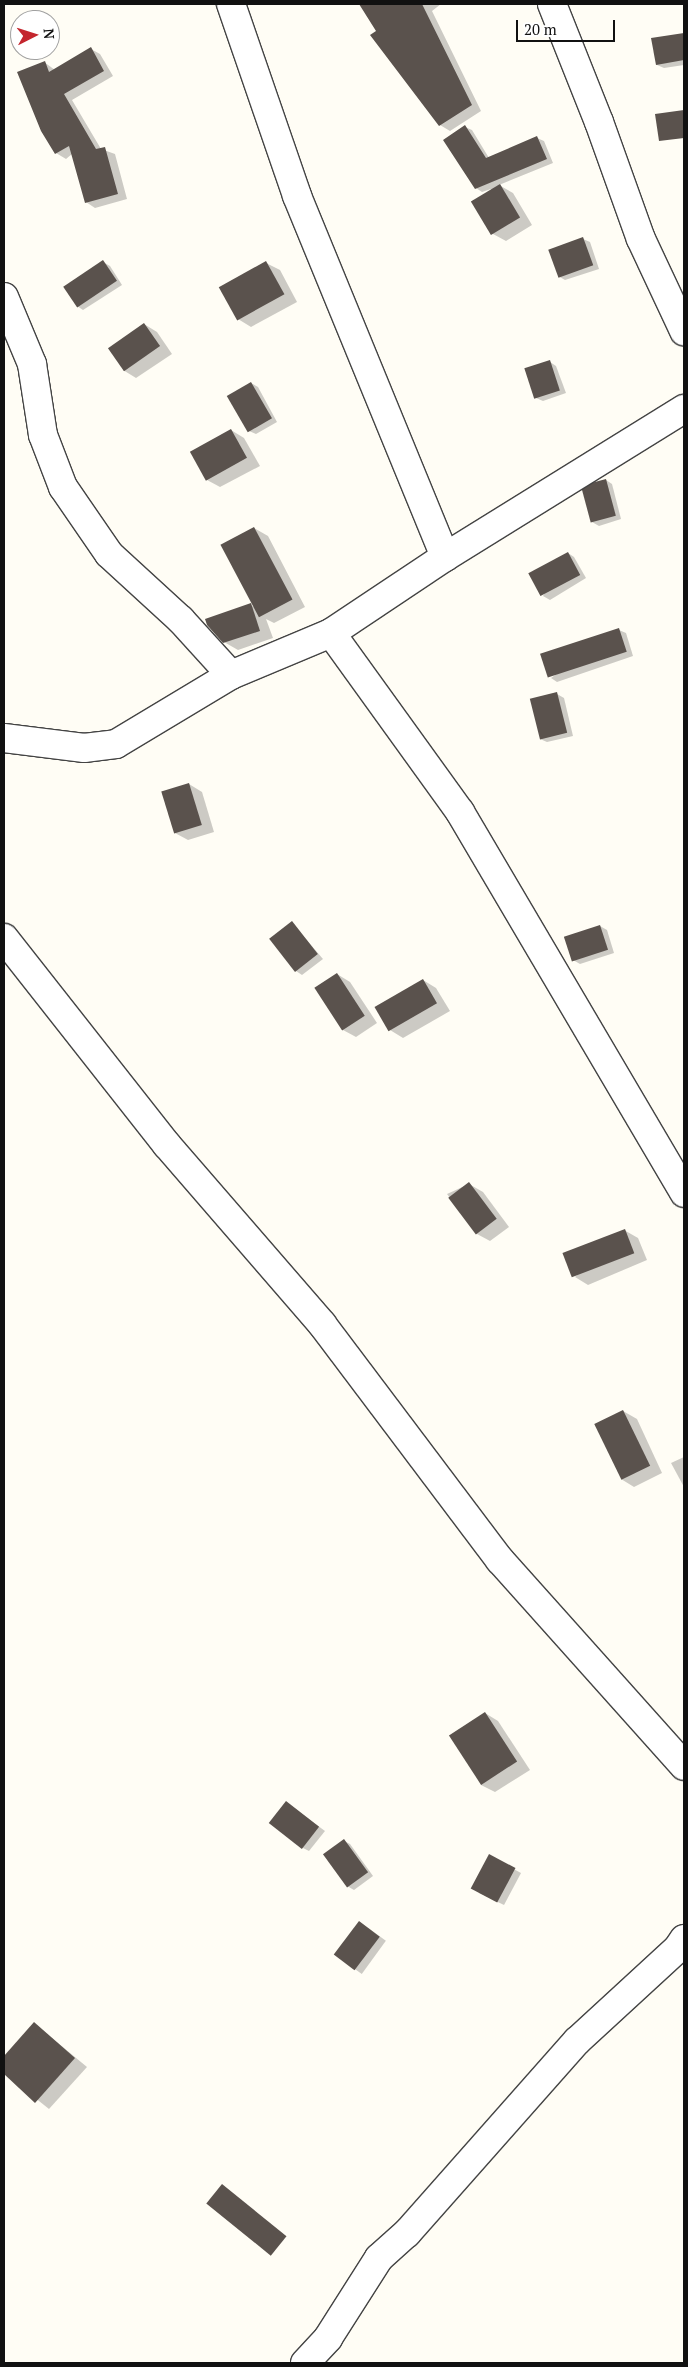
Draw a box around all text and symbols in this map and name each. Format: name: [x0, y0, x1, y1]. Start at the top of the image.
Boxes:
north arrow: [10, 10, 60, 60]
scale bar: [518, 10, 617, 42]
text: 20 m: [524, 19, 557, 39]
text: N: [40, 28, 59, 40]

